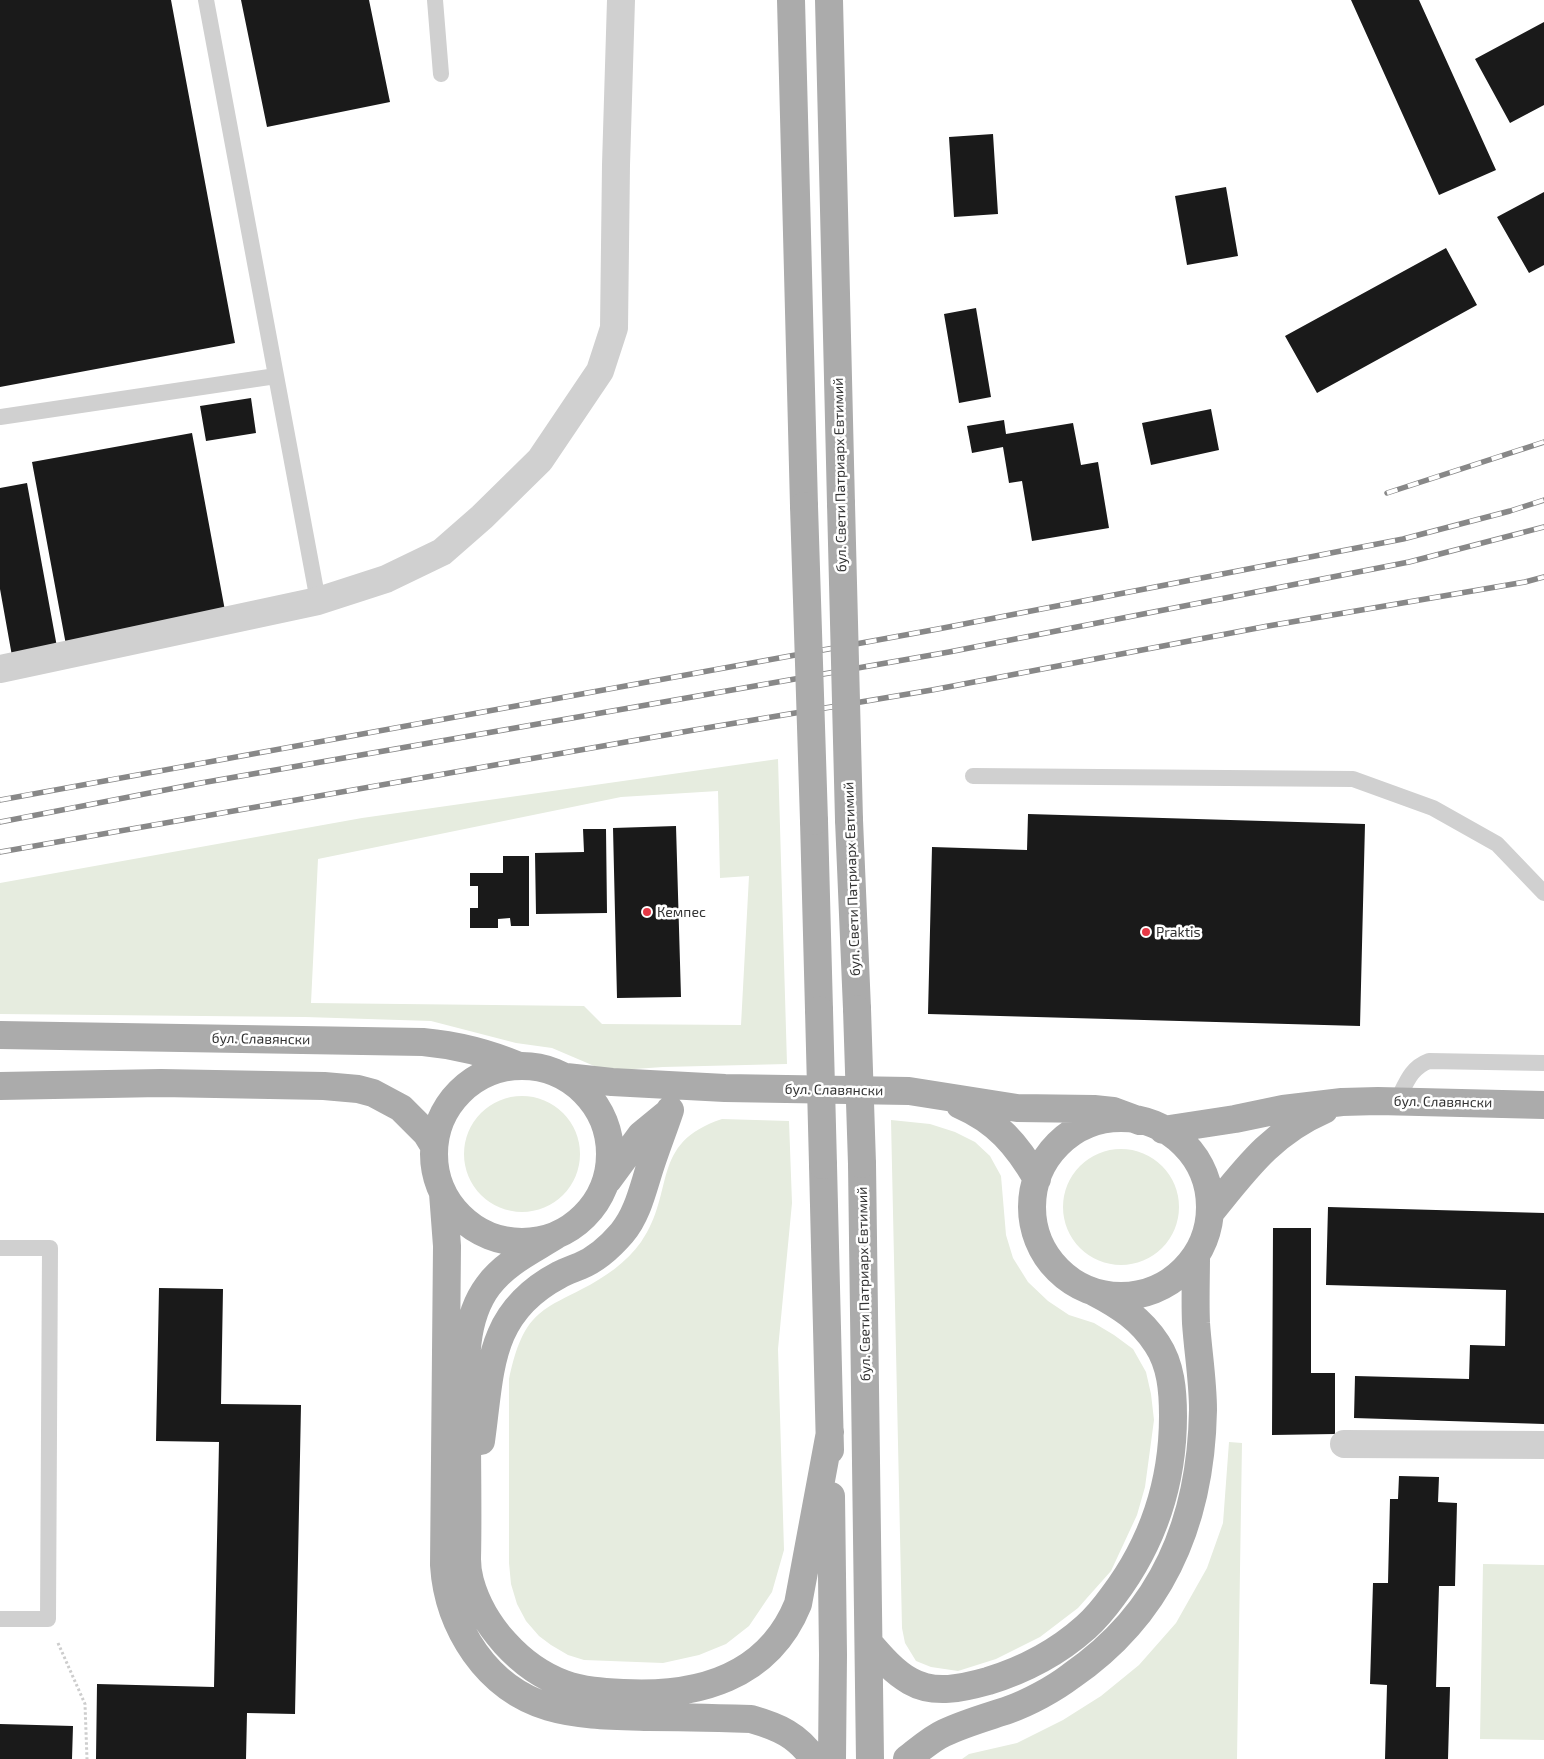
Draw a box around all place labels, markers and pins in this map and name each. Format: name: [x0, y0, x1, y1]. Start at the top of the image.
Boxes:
place label: Кемпес: [657, 904, 706, 920]
marker: Кемпес: [641, 906, 653, 918]
place label: Praktis: [1156, 924, 1201, 940]
marker: Praktis: [1140, 926, 1152, 938]

